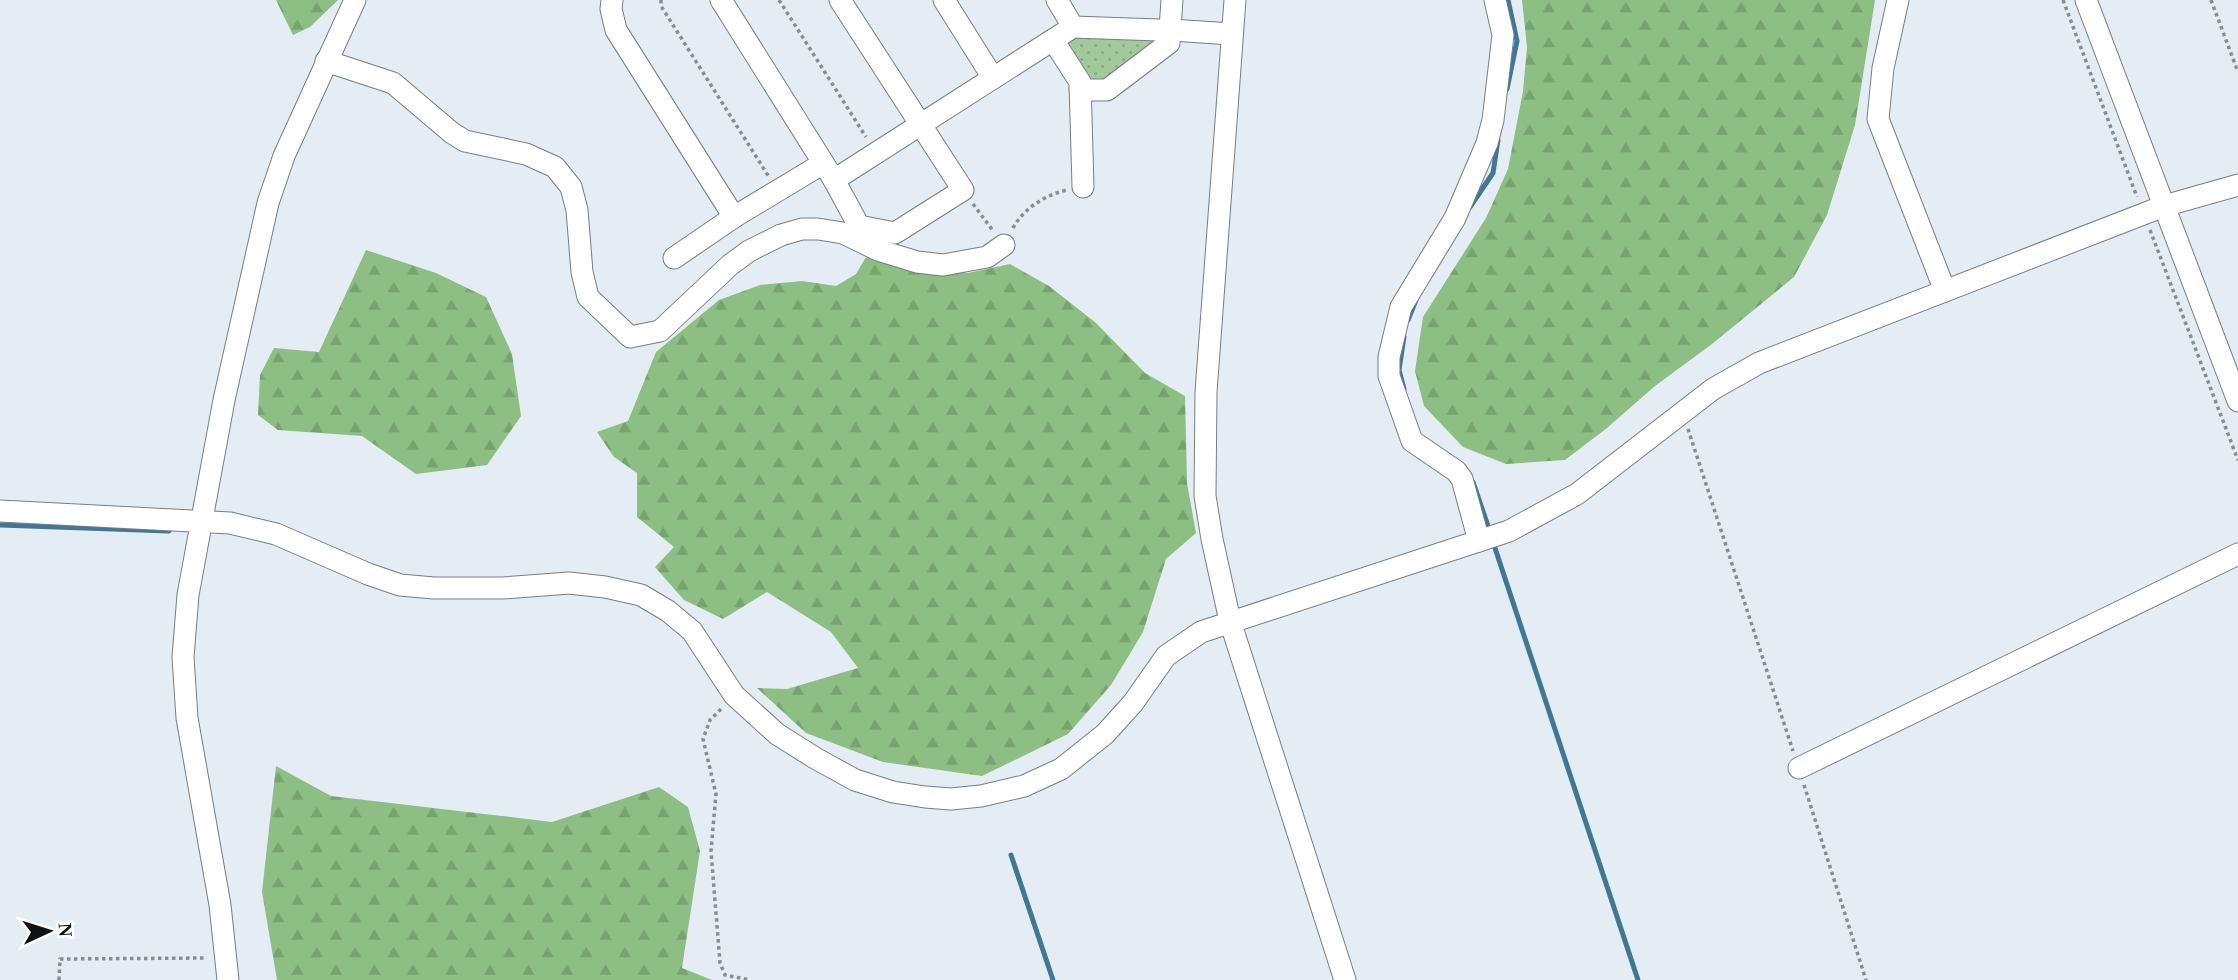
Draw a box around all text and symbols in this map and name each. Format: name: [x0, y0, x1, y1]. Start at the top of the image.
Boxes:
north arrow: [14, 896, 84, 966]
text: N: [55, 922, 76, 938]

